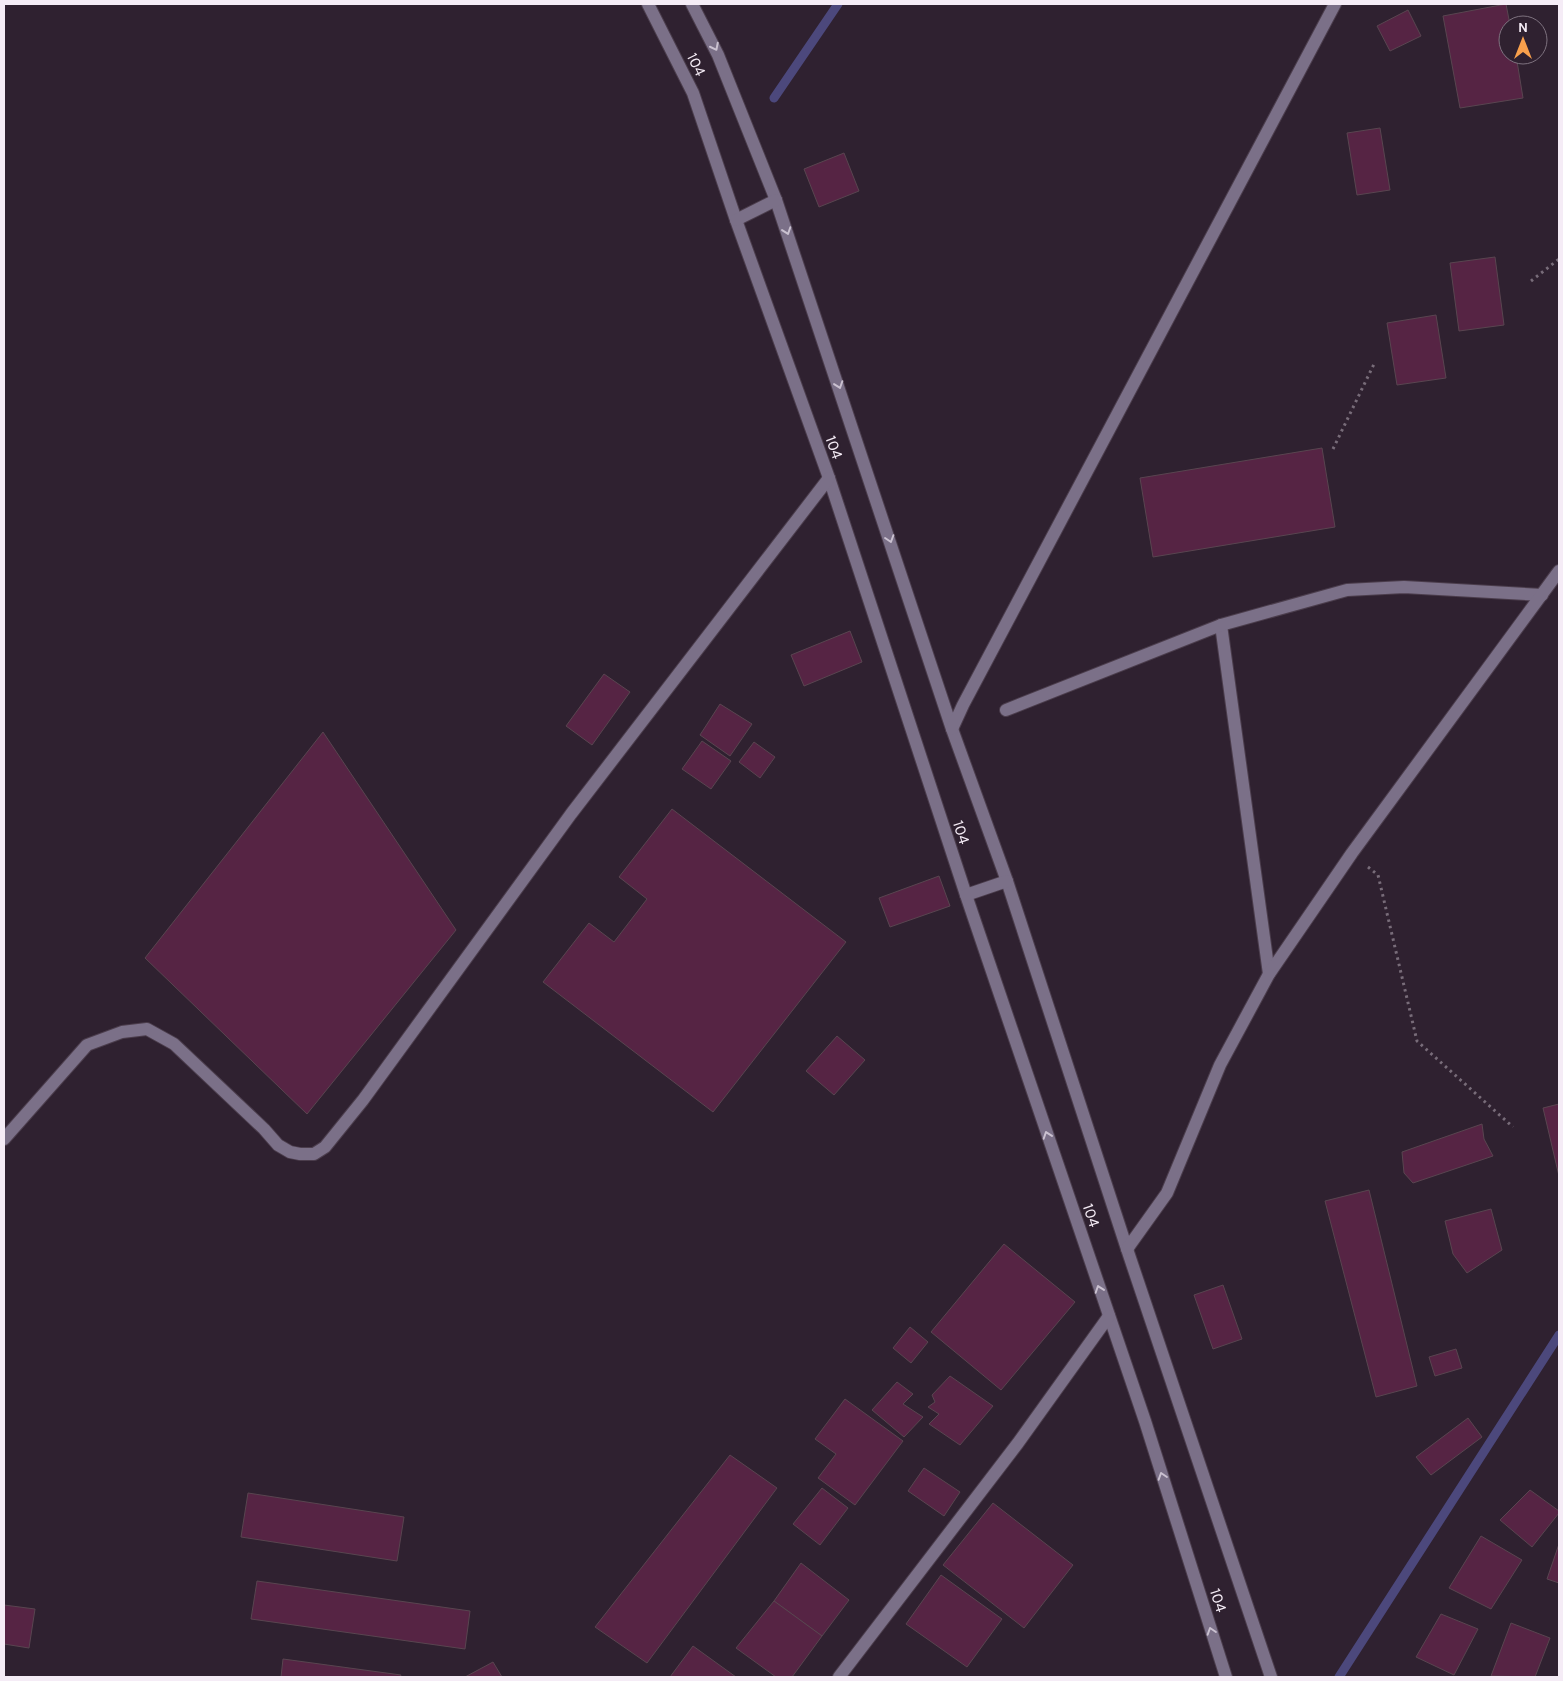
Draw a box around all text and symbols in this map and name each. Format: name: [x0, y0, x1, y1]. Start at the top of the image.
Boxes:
north arrow: [1498, 15, 1548, 65]
text: N: [1518, 19, 1528, 36]
one-way arrow: [709, 42, 719, 51]
street label: 104: [683, 49, 710, 79]
one-way arrow: [781, 226, 791, 235]
one-way arrow: [833, 380, 843, 389]
street label: 104: [822, 433, 848, 462]
one-way arrow: [884, 534, 894, 543]
street label: 104: [949, 818, 974, 846]
one-way arrow: [1043, 1131, 1053, 1140]
street label: 104: [1079, 1201, 1104, 1230]
one-way arrow: [1095, 1285, 1105, 1293]
one-way arrow: [1158, 1472, 1168, 1481]
street label: 104: [1206, 1586, 1231, 1614]
one-way arrow: [1207, 1627, 1217, 1635]

